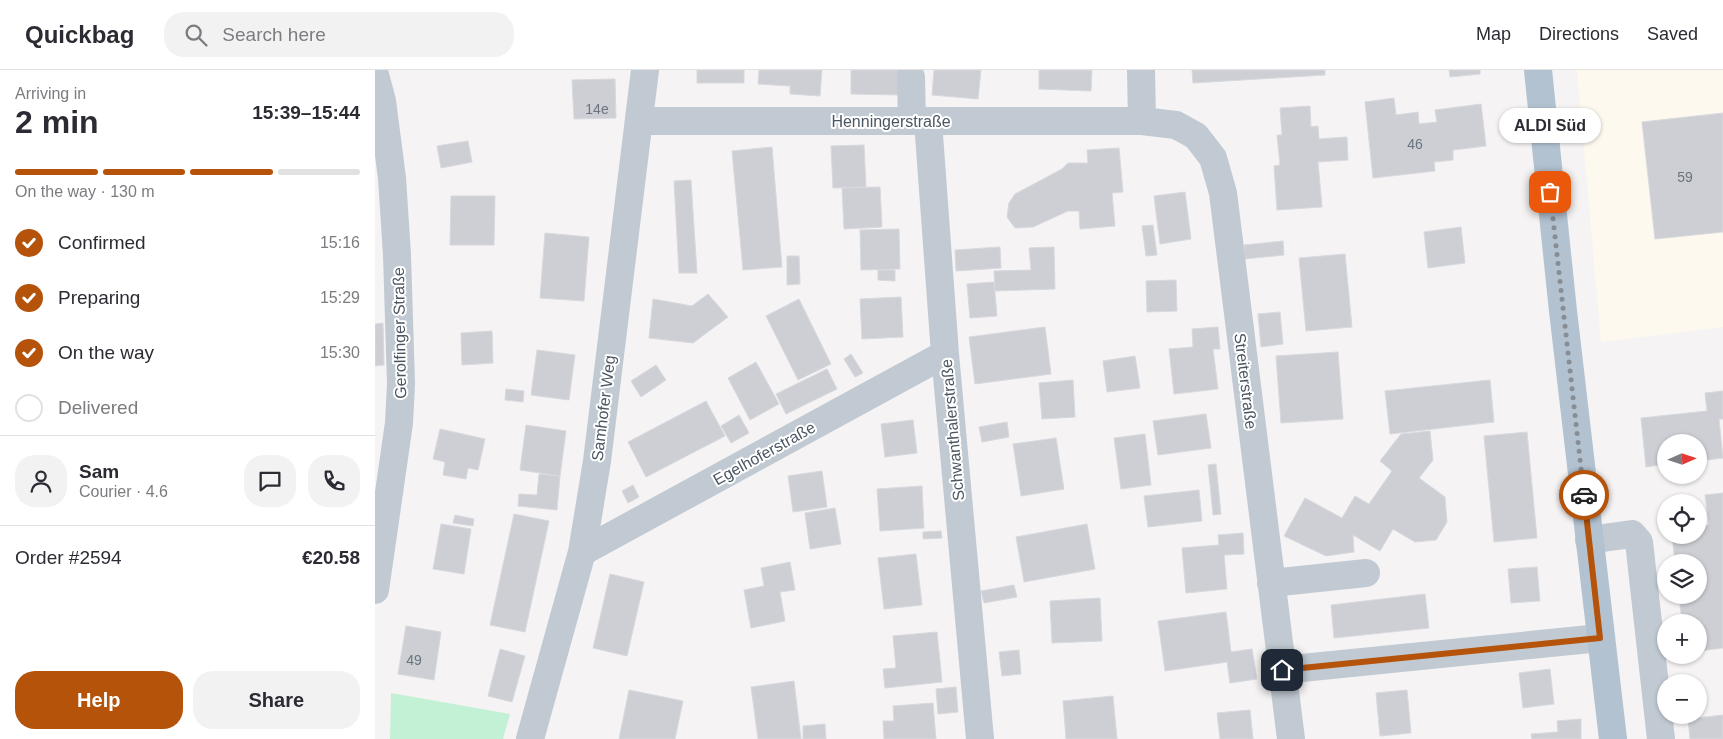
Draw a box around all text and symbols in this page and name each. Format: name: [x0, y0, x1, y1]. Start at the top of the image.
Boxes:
search box: [164, 12, 514, 57]
text: Quickbag: [25, 21, 134, 48]
icon: search: [182, 21, 210, 49]
text: Search here: [222, 24, 326, 45]
text: Map: [1476, 24, 1511, 44]
text: Directions: [1539, 24, 1619, 44]
text: Saved: [1647, 24, 1698, 44]
text: Arriving in: [15, 85, 86, 102]
house number: 14e: [585, 101, 609, 117]
text: 15:39–15:44: [252, 102, 360, 123]
text: 2 min: [15, 104, 99, 140]
callout: ALDI Süd: [1499, 107, 1601, 142]
street label: Henningerstraße: [831, 113, 951, 130]
text: ALDI Süd: [1514, 117, 1586, 134]
house number: 46: [1407, 136, 1423, 152]
house number: 59: [1677, 169, 1693, 185]
pin: [1529, 171, 1571, 213]
icon: bag: [1536, 178, 1564, 206]
text: On the way · 130 m: [15, 183, 155, 200]
icon: check: [15, 229, 43, 257]
text: Confirmed: [58, 232, 146, 253]
text: 15:16: [320, 234, 360, 251]
street label: Gerolfinger Straße: [390, 267, 409, 399]
icon: check: [15, 284, 43, 312]
text: Preparing: [58, 287, 140, 308]
text: 15:29: [320, 289, 360, 306]
street label: Streiterstraße: [1231, 332, 1260, 430]
icon: check: [15, 339, 43, 367]
text: On the way: [58, 342, 154, 363]
text: 15:30: [320, 344, 360, 361]
street label: Samhofer Weg: [589, 354, 618, 462]
street label: Schwanthalerstraße: [938, 358, 967, 502]
text: Delivered: [58, 397, 138, 418]
street label: Egelhoferstraße: [710, 418, 818, 488]
north arrow: [1657, 434, 1707, 484]
map controls: [1657, 434, 1707, 724]
button: person: [15, 455, 67, 507]
button: chat: [244, 455, 296, 507]
button: phone: [308, 455, 360, 507]
text: Sam: [79, 461, 119, 482]
courier: [1559, 470, 1609, 520]
icon: car: [1570, 481, 1598, 509]
text: Courier · 4.6: [79, 483, 168, 500]
button: locate: [1657, 494, 1707, 544]
text: Order #2594: [15, 547, 122, 568]
text: €20.58: [302, 547, 360, 568]
button: layers: [1657, 554, 1707, 604]
button: +: [1657, 614, 1707, 664]
pin: [1261, 649, 1303, 691]
house number: 49: [406, 652, 422, 668]
icon: home: [1268, 656, 1296, 684]
button: Help: [15, 671, 183, 729]
button: Share: [193, 671, 360, 729]
button: −: [1657, 674, 1707, 724]

